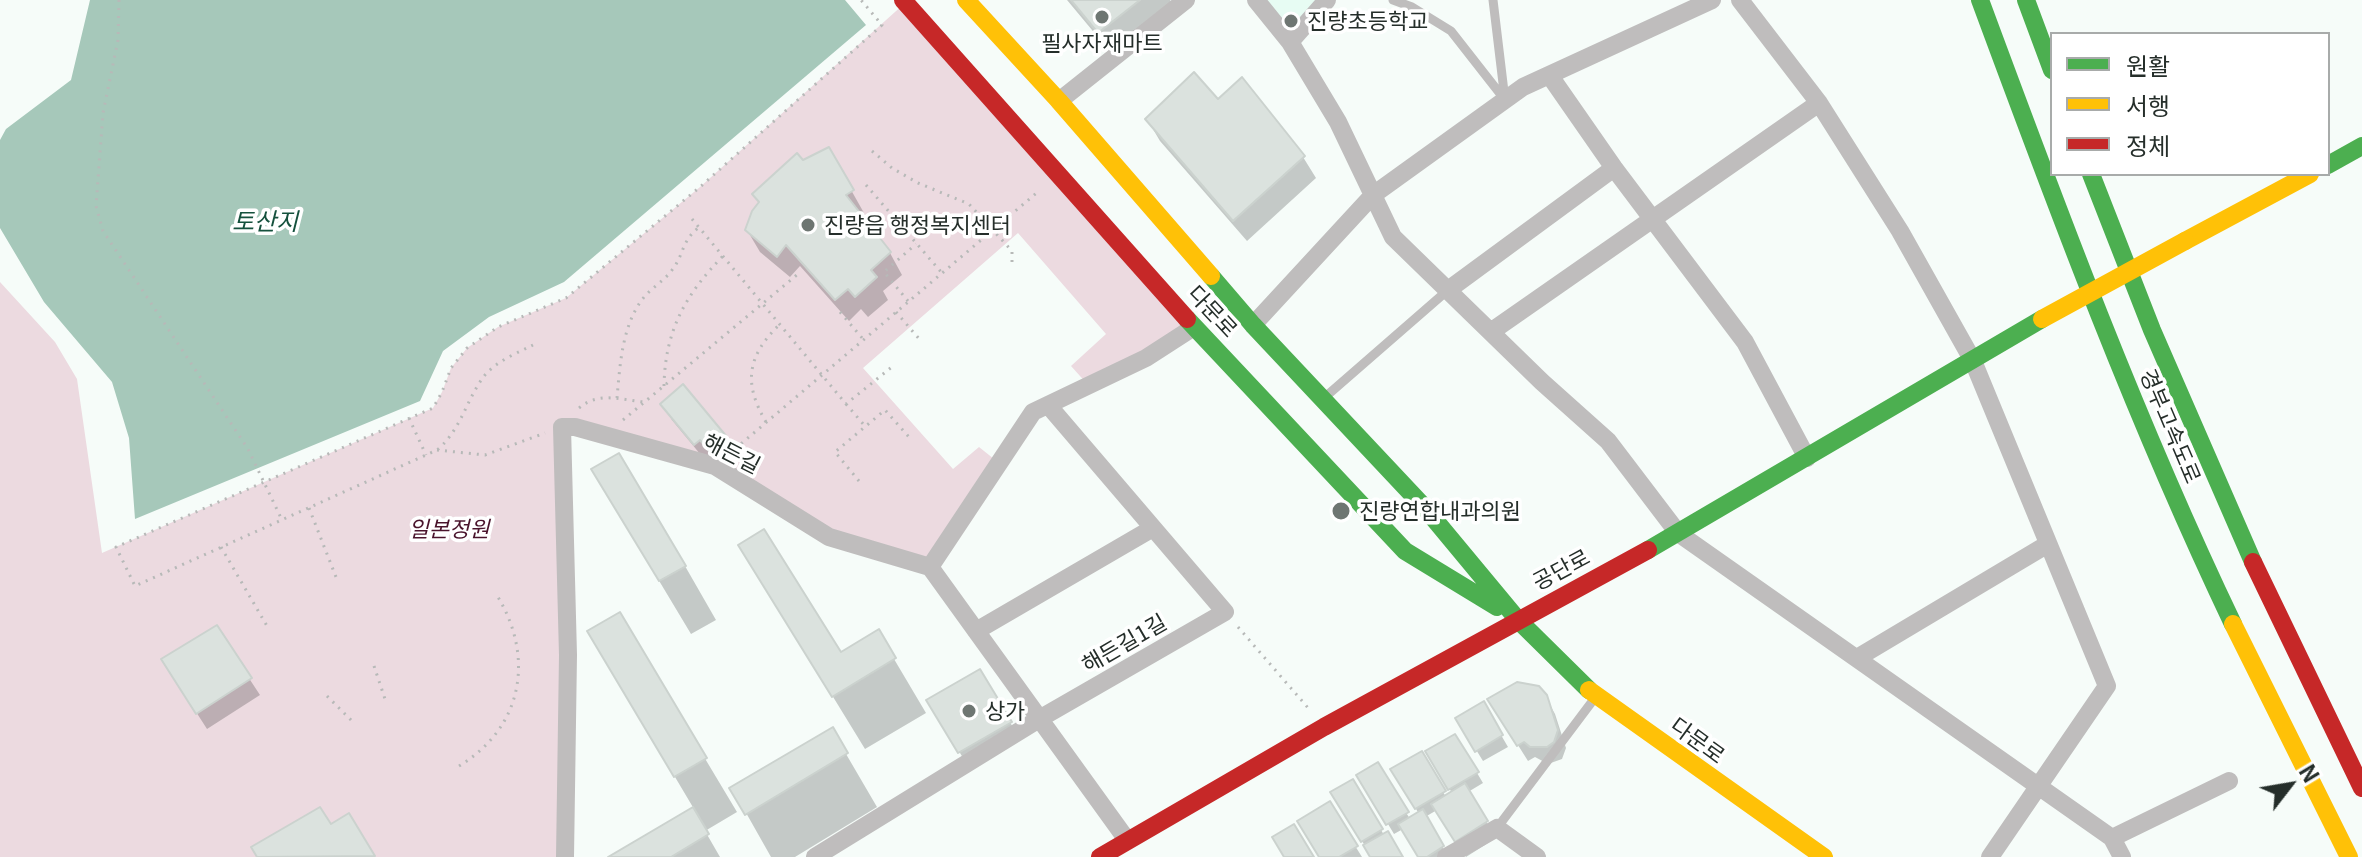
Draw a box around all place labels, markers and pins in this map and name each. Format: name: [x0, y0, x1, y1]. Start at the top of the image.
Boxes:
marker: 필사자재마트: [1093, 8, 1111, 26]
place label: 진량초등학교: [1307, 8, 1428, 34]
marker: 진량초등학교: [1282, 12, 1300, 30]
place label: 필사자재마트: [1041, 30, 1163, 56]
place label: 진량읍 행정복지센터: [824, 212, 1011, 238]
marker: 진량읍 행정복지센터: [799, 216, 817, 234]
place label: 진량연합내과의원: [1359, 498, 1521, 524]
marker: 진량연합내과의원: [1330, 500, 1352, 522]
place label: 상가: [985, 698, 1025, 724]
marker: 상가: [960, 702, 978, 720]

